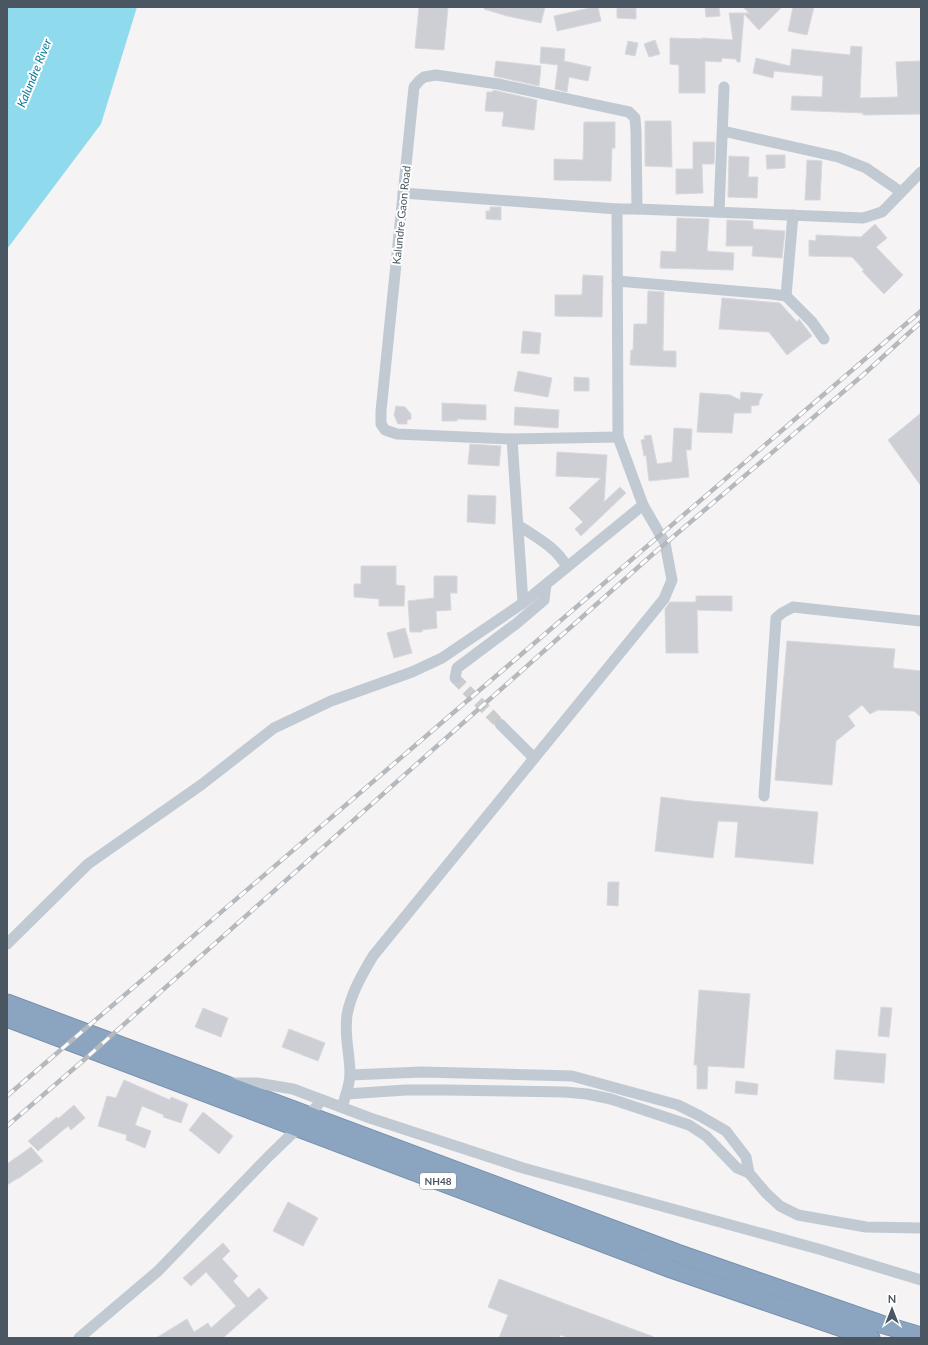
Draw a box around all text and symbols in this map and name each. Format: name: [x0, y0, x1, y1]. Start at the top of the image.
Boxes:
water label: Kalundre River: [13, 36, 55, 109]
street label: Kalundre Gaon Road: [389, 165, 413, 265]
road number: NH48: [420, 1173, 456, 1189]
north arrow: [872, 1289, 912, 1329]
text: N: [888, 1292, 896, 1305]

